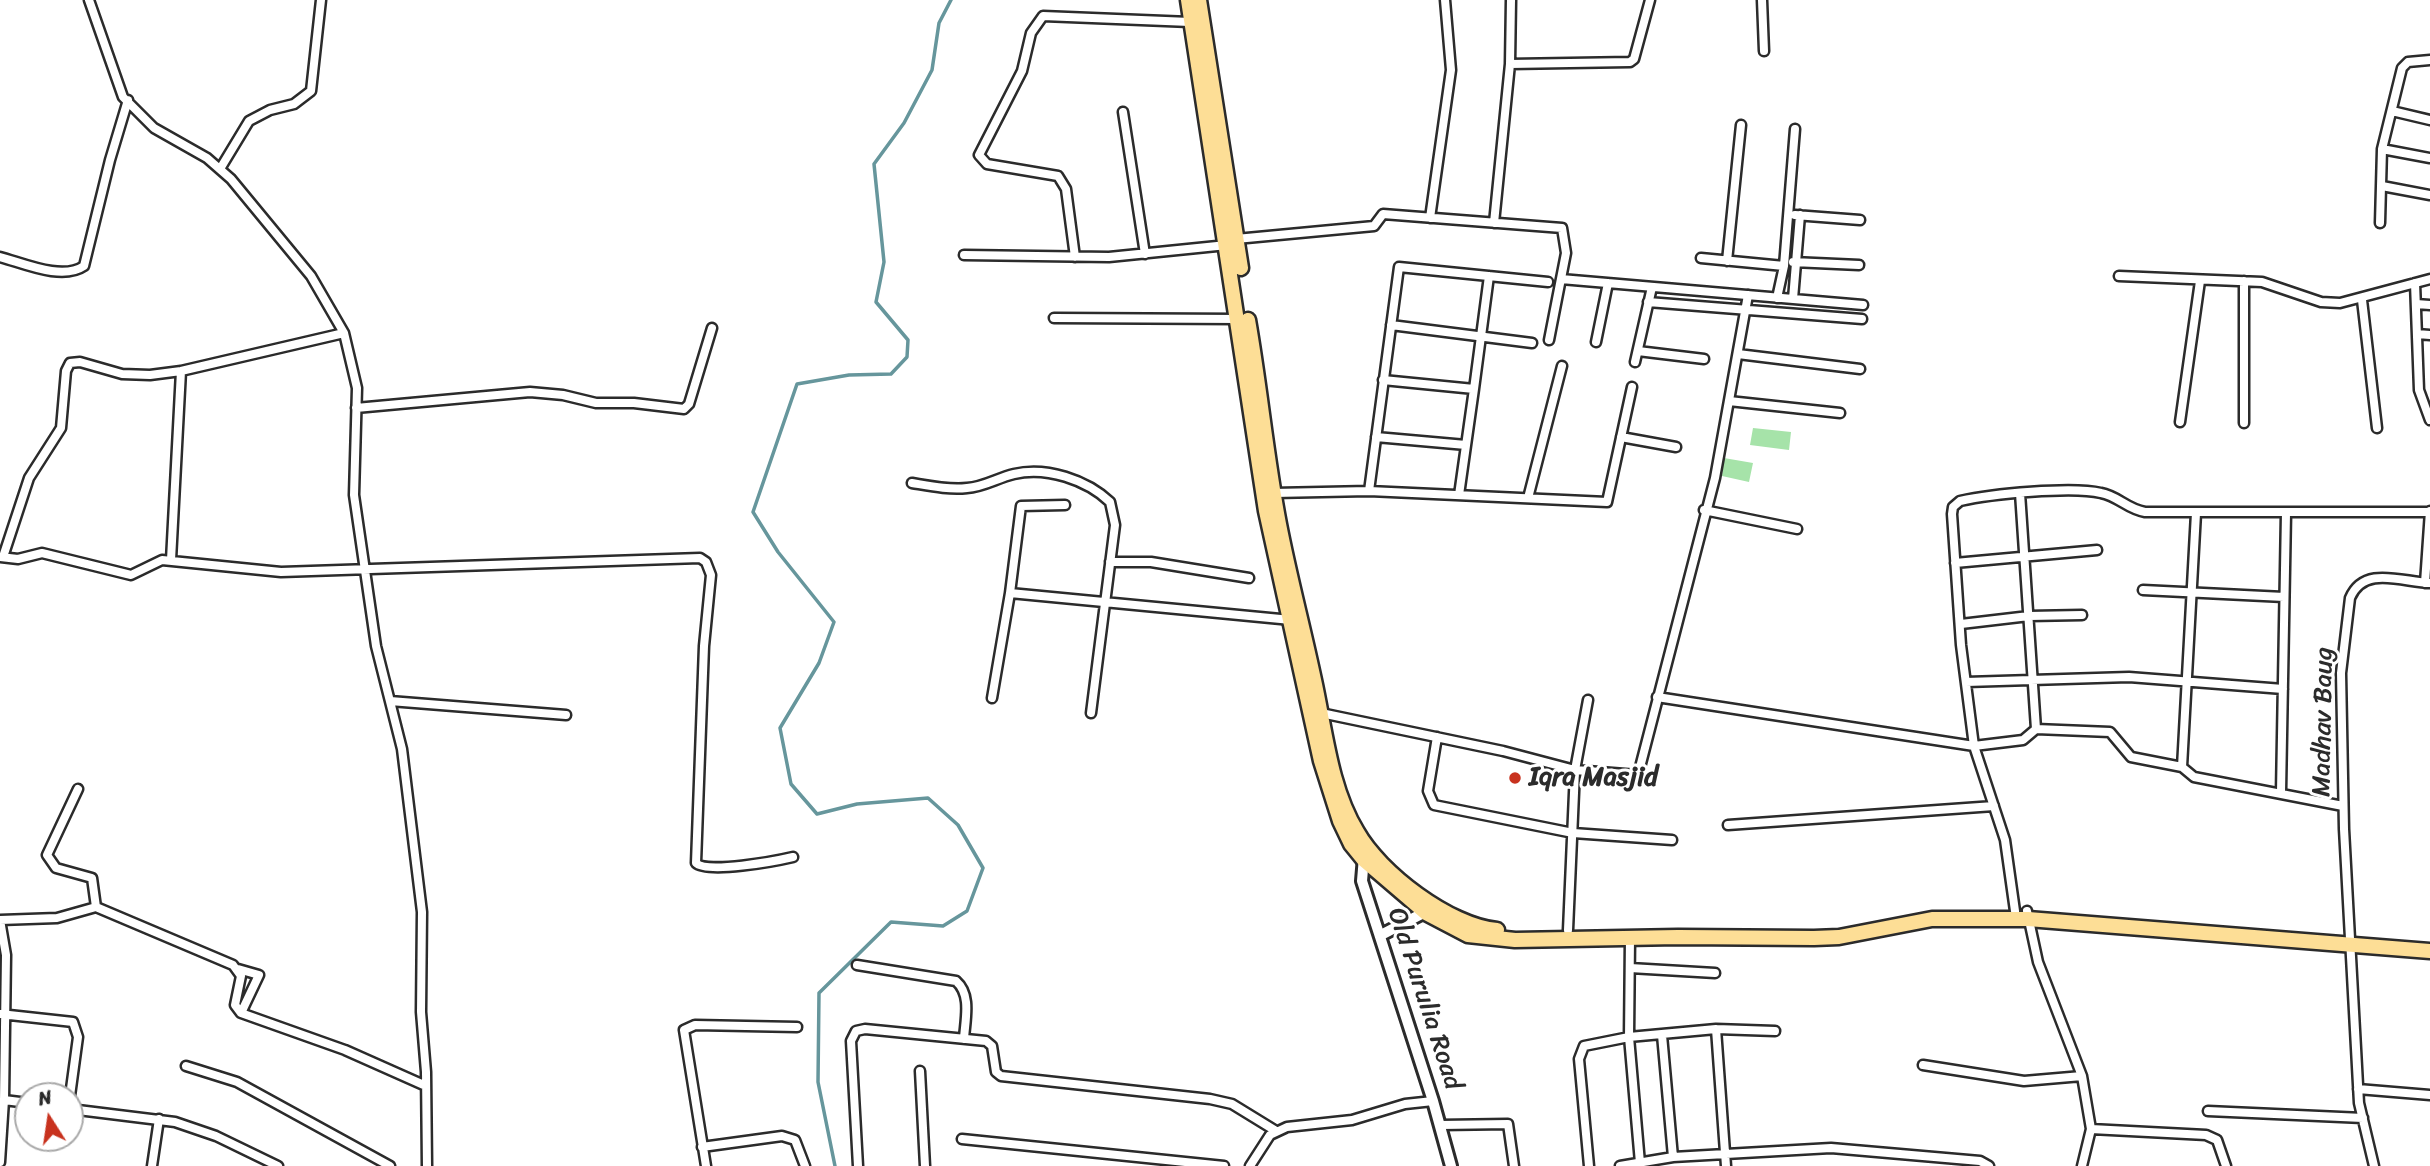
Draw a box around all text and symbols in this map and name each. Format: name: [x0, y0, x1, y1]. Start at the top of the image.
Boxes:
street label: Madhav Baug: [2307, 647, 2341, 797]
place label: Iqra Masjid: [1529, 762, 1658, 794]
marker: Iqra Masjid: [1507, 770, 1523, 786]
street label: Old Purulia Road: [1380, 904, 1468, 1094]
text: N: [35, 1080, 55, 1115]
north arrow: [14, 1082, 84, 1152]

